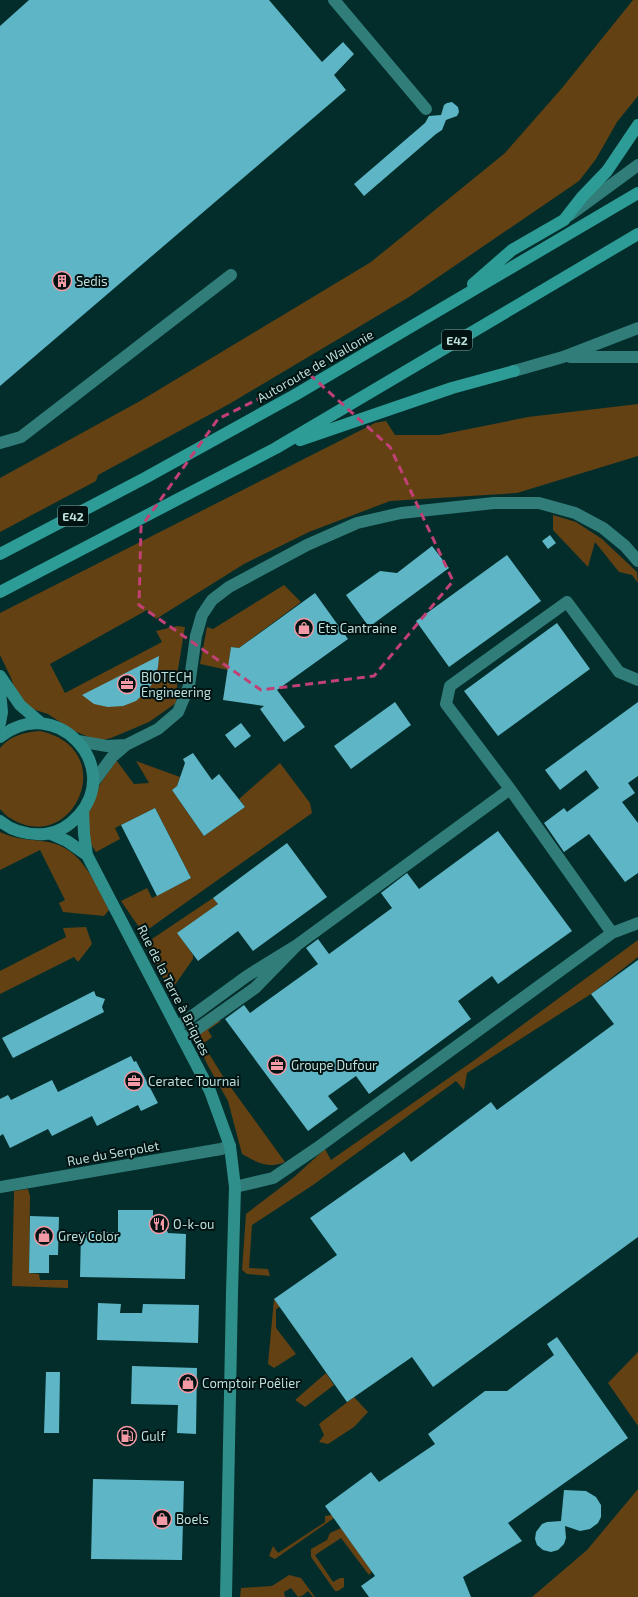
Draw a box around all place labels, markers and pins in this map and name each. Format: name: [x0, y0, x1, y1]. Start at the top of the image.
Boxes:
building icon: Sedis: [51, 270, 73, 292]
place label: Sedis: [76, 273, 108, 289]
shop icon: Ets Cantraine: [293, 617, 315, 639]
place label: Ets Cantraine: [318, 620, 397, 636]
place label: BIOTECH Engineering: [141, 669, 211, 700]
office icon: BIOTECH Engineering: [116, 673, 138, 695]
office icon: Groupe Dufour: [266, 1054, 288, 1076]
place label: Groupe Dufour: [291, 1057, 377, 1073]
office icon: Ceratec Tournai: [123, 1070, 145, 1092]
place label: Ceratec Tournai: [148, 1073, 240, 1089]
restaurant icon: O-k-ou: [148, 1213, 170, 1235]
place label: O-k-ou: [173, 1216, 214, 1232]
shop icon: Grey Color: [33, 1225, 55, 1247]
place label: Grey Color: [58, 1228, 119, 1244]
shop icon: Comptoir Poêlier: [177, 1372, 199, 1394]
place label: Comptoir Poêlier: [202, 1375, 300, 1391]
fuel station icon: Gulf: [116, 1425, 138, 1447]
place label: Gulf: [141, 1428, 166, 1444]
shop icon: Boels: [151, 1508, 173, 1530]
place label: Boels: [176, 1511, 209, 1527]

